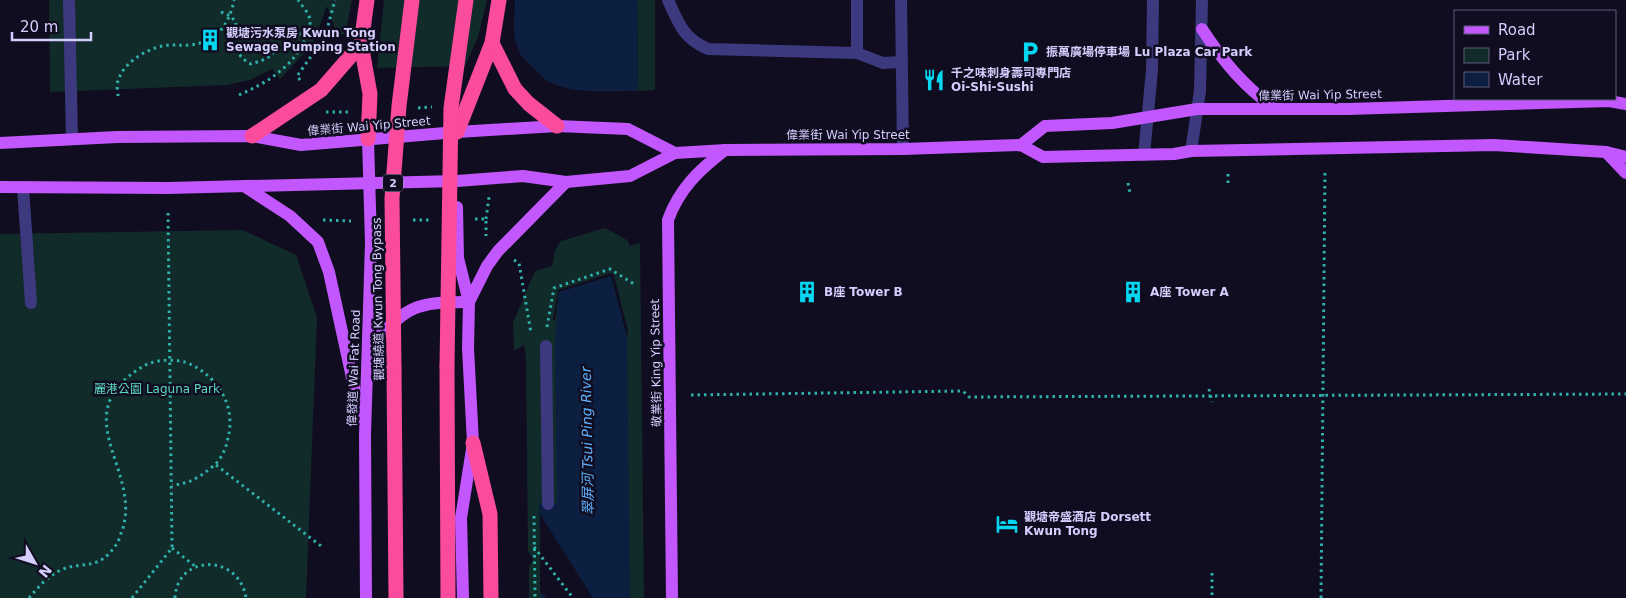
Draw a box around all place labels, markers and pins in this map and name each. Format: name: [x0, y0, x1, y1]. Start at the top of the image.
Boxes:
place label: 觀塘污水泵房 Kwun Tong Sewage Pumping Station: [226, 26, 396, 54]
building icon: 觀塘污水泵房 Kwun Tong Sewage Pumping Station: [197, 27, 223, 53]
parking icon: 振萬廣場停車場 Lu Plaza Car Park: [1017, 39, 1043, 65]
place label: 振萬廣場停車場 Lu Plaza Car Park: [1046, 45, 1253, 59]
place label: 千之味刺身壽司專門店 Oi-Shi-Sushi: [951, 66, 1071, 94]
restaurant icon: 千之味刺身壽司專門店 Oi-Shi-Sushi: [921, 67, 947, 93]
building icon: B座 Tower B: [794, 279, 820, 305]
building icon: A座 Tower A: [1120, 279, 1146, 305]
place label: B座 Tower B: [824, 285, 903, 299]
place label: A座 Tower A: [1150, 285, 1230, 299]
place label: 觀塘帝盛酒店 Dorsett Kwun Tong: [1024, 510, 1151, 538]
hotel icon: 觀塘帝盛酒店 Dorsett Kwun Tong: [994, 511, 1020, 537]

